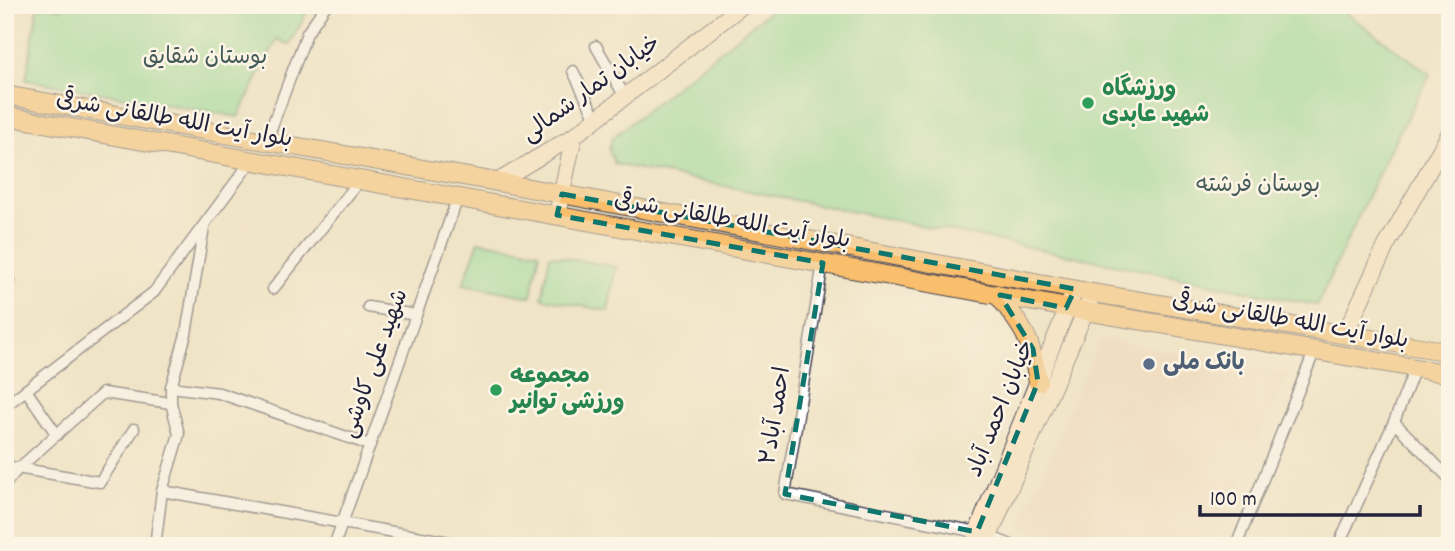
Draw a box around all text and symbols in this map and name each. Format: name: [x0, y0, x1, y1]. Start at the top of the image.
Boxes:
street label: خیابان تمار شمالی: [516, 28, 668, 152]
park label: بوستان شقایق: [143, 42, 267, 75]
place label: ورزشگاه شهید عابدی: [1102, 73, 1209, 133]
street label: بلوار آیت الله طالقانی شرقی: [53, 83, 295, 158]
marker: ورزشگاه شهید عابدی: [1080, 95, 1096, 111]
park label: بوستان فرشته: [1196, 170, 1320, 203]
street label: بلوار آیت الله طالقانی شرقی: [611, 184, 853, 259]
street label: بلوار آیت الله طالقانی شرقی: [1169, 284, 1411, 359]
street label: شهید علی کاوشی: [334, 285, 418, 443]
street label: خیابان احمد آباد: [959, 335, 1045, 483]
place label: بانک ملی: [1163, 348, 1245, 381]
marker: بانک ملی: [1141, 356, 1157, 372]
place label: مجموعه ورزشی توانیر: [508, 361, 624, 420]
street label: احمد آباد۲: [753, 365, 801, 467]
marker: مجموعه ورزشی توانیر: [488, 382, 504, 398]
scale bar: [1200, 474, 1420, 518]
text: 100 m: [1210, 486, 1257, 516]

